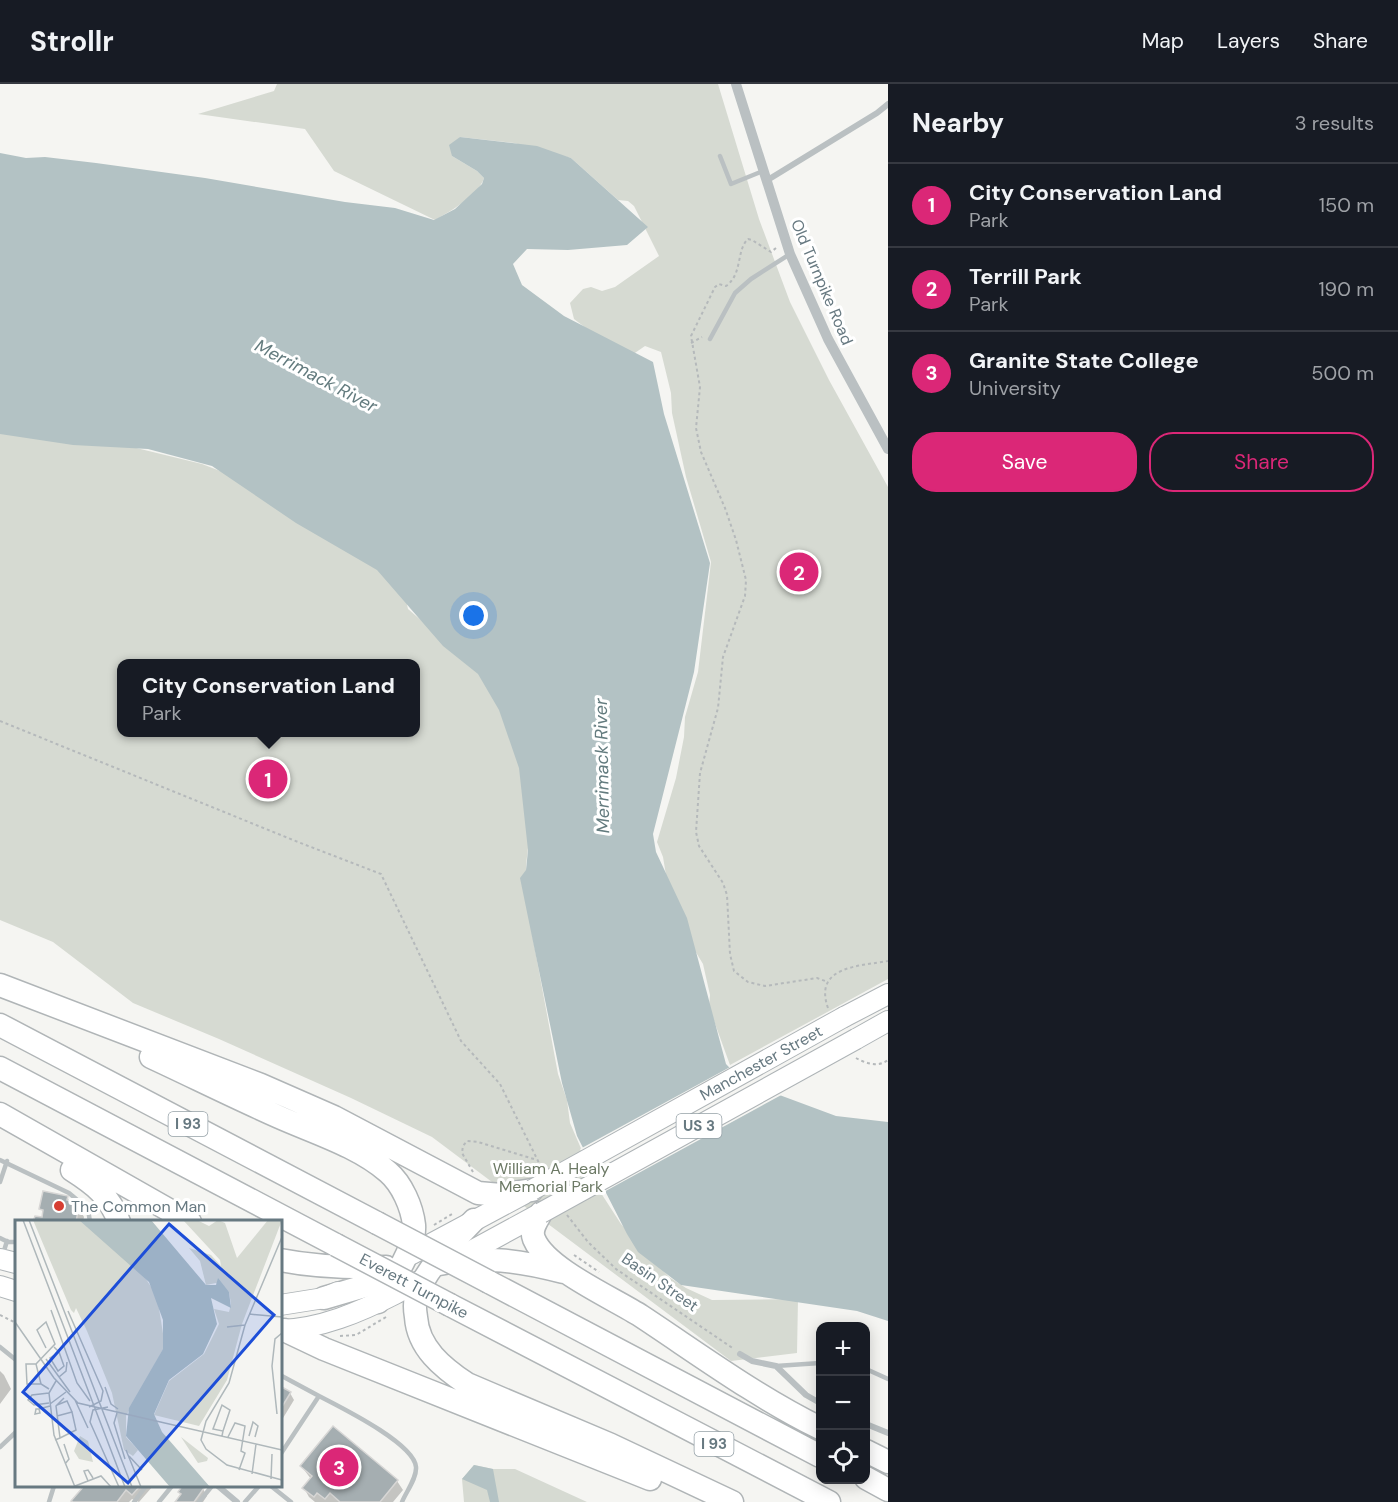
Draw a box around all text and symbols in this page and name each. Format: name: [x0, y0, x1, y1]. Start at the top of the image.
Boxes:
text: Strollr: [30, 23, 114, 60]
text: Map: [1142, 27, 1184, 55]
text: Layers: [1217, 27, 1280, 55]
text: Share: [1313, 27, 1368, 55]
text: Nearby: [912, 106, 1004, 140]
text: 3 results: [1295, 110, 1374, 136]
text: City Conservation Land: [969, 178, 1222, 207]
text: 1: [928, 192, 935, 218]
text: 150 m: [1319, 192, 1374, 218]
text: Park: [969, 207, 1009, 233]
street label: Old Turnpike Road: [786, 216, 858, 348]
text: Terrill Park: [969, 262, 1082, 291]
text: 2: [926, 276, 937, 302]
text: 190 m: [1318, 276, 1374, 302]
text: Park: [969, 291, 1009, 317]
water label: Merrimack River: [251, 334, 382, 419]
text: Granite State College: [969, 346, 1199, 375]
text: 3: [925, 360, 938, 386]
text: 500 m: [1311, 360, 1374, 386]
text: University: [969, 375, 1061, 401]
button: Save: [912, 432, 1137, 492]
button: Share: [1149, 432, 1374, 492]
pin: 2: [780, 550, 818, 594]
your location: [459, 601, 488, 630]
popup: [117, 659, 420, 737]
text: City Conservation Land: [142, 671, 395, 700]
water label: Merrimack River: [589, 697, 615, 834]
text: Park: [142, 700, 182, 726]
pin: 1: [248, 756, 288, 802]
street label: Manchester Street: [696, 1021, 826, 1105]
road number: I 93: [168, 1112, 207, 1136]
road number: US 3: [676, 1114, 722, 1138]
park label: William A. Healy Memorial Park: [493, 1158, 609, 1197]
place label: The Common Man: [71, 1196, 206, 1217]
marker: The Common Man: [52, 1199, 66, 1213]
inset map: [15, 1220, 282, 1487]
street label: Everett Turnpike: [356, 1248, 472, 1324]
street label: Basin Street: [618, 1248, 702, 1316]
map controls: [816, 1322, 870, 1484]
button: +: [816, 1322, 870, 1376]
button: −: [816, 1376, 870, 1430]
button: locate: [816, 1430, 870, 1484]
road number: I 93: [694, 1432, 734, 1456]
pin: 3: [320, 1444, 358, 1490]

